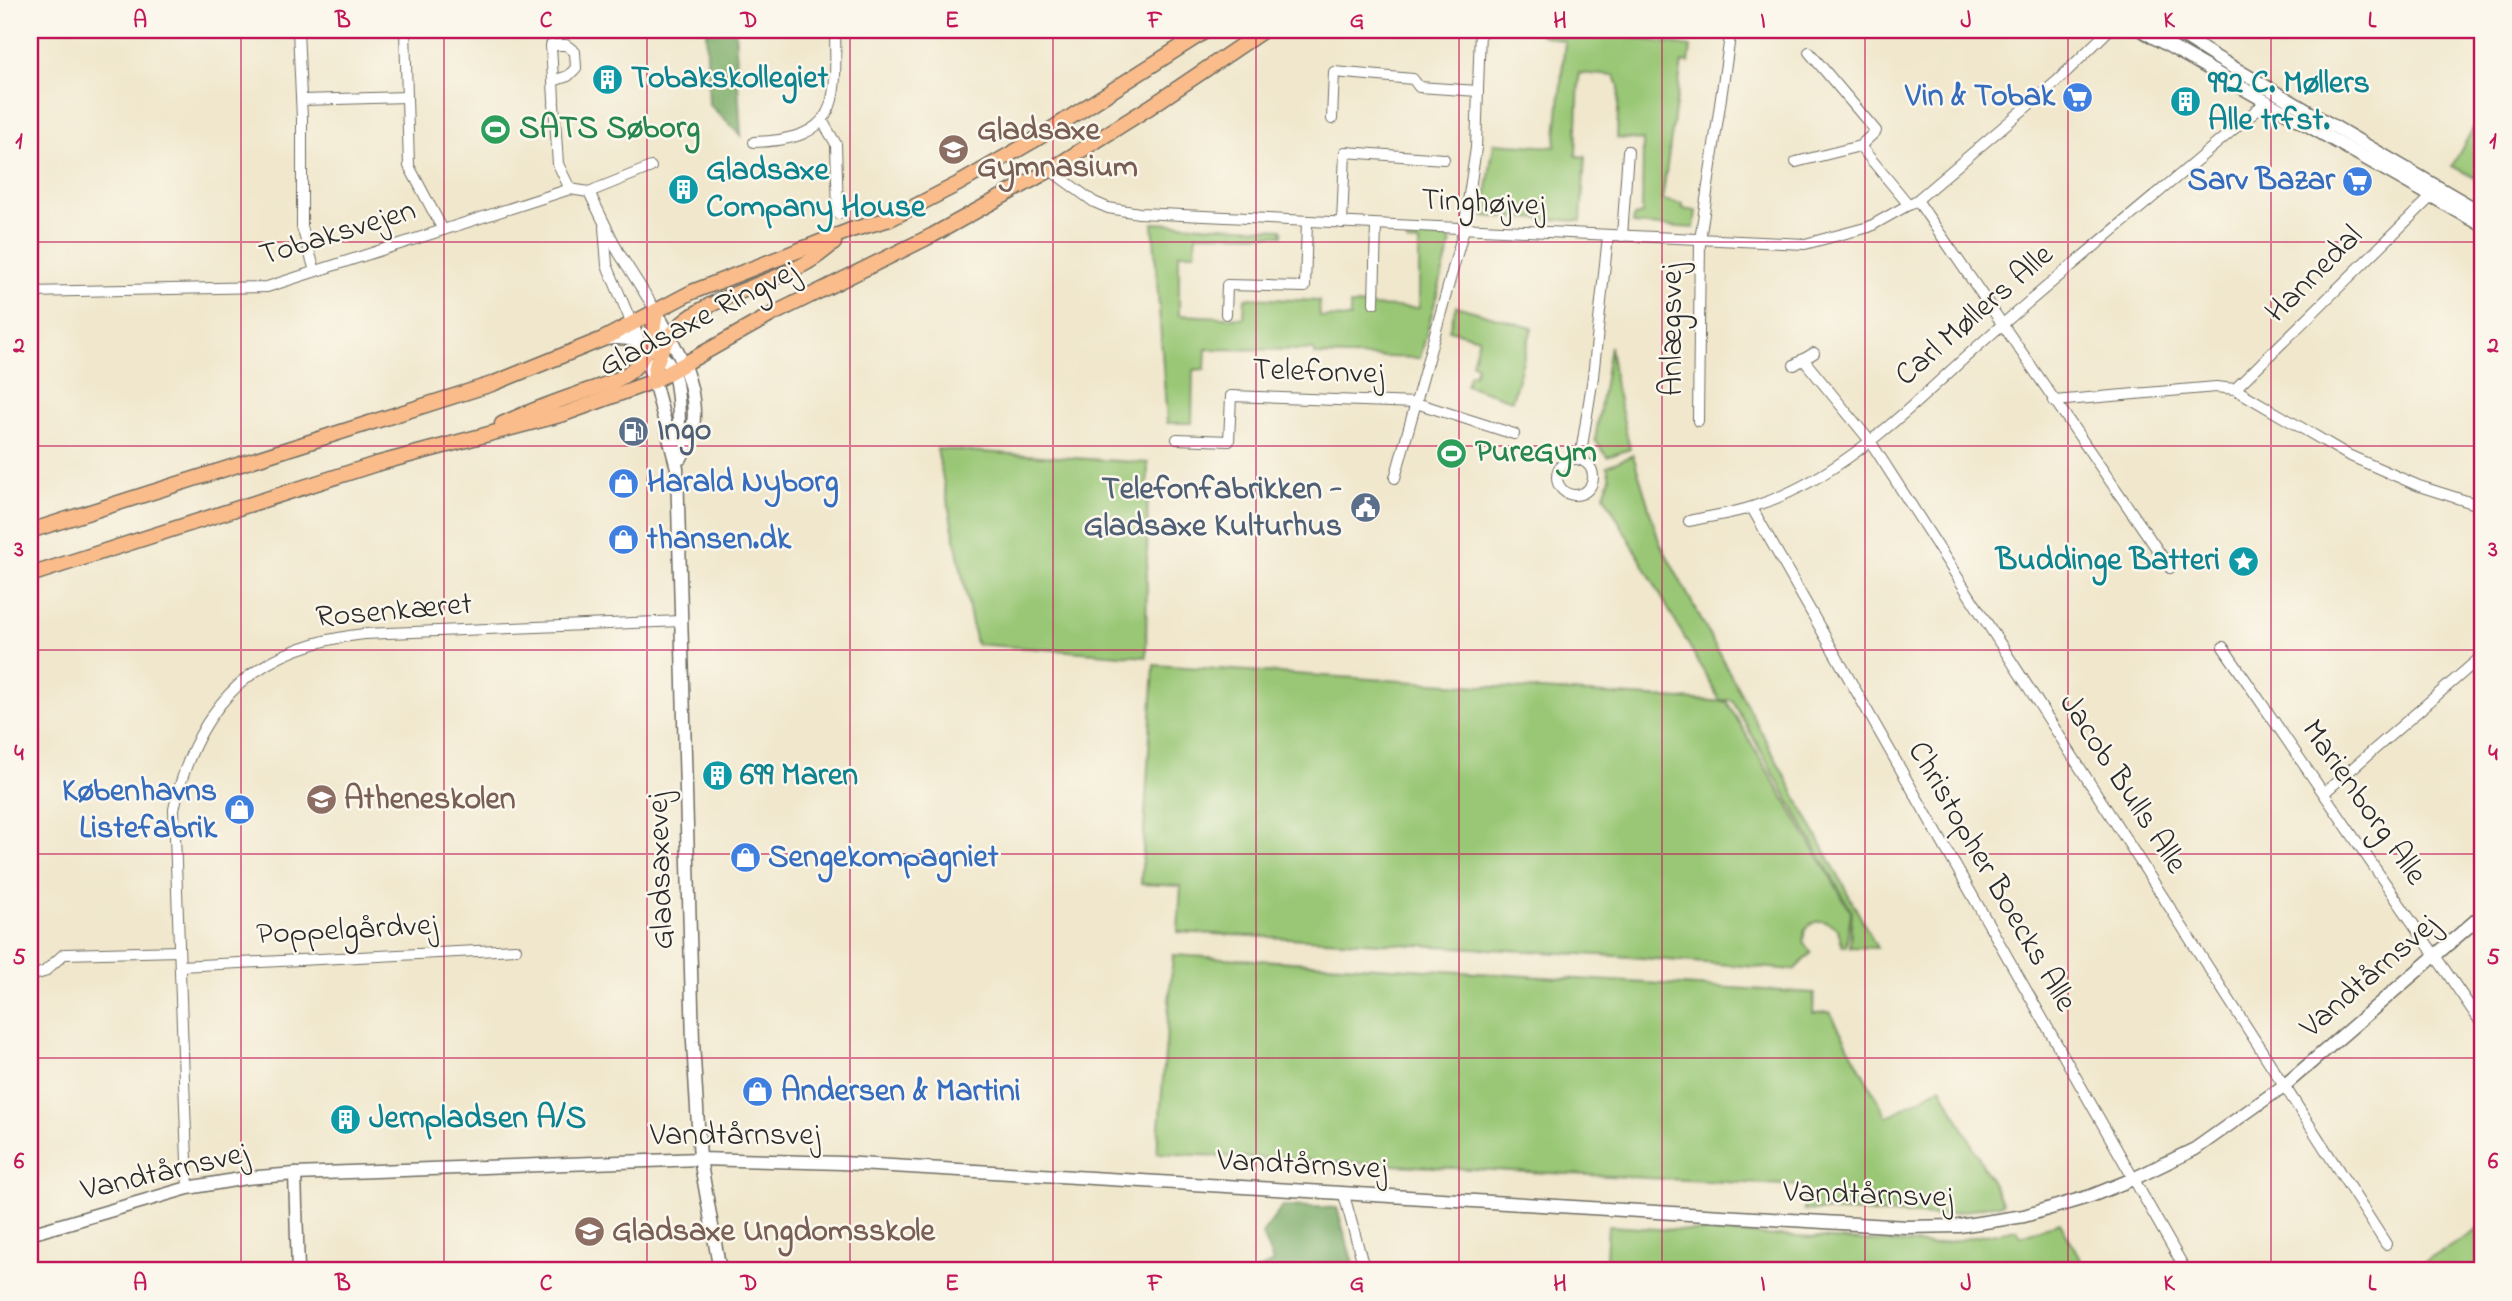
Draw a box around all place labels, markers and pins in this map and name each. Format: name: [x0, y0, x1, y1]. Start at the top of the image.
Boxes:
place label: Tobakskollegiet: [631, 56, 828, 104]
place label: 992 C. Møllers Alle trfst.: [2207, 61, 2370, 145]
building icon: Tobakskollegiet: [591, 62, 625, 96]
place label: Vin & Tobak: [1904, 74, 2056, 121]
supermarket icon: Vin & Tobak: [2061, 80, 2095, 114]
building icon: 992 C. Møllers Alle trfst.: [2168, 85, 2202, 119]
place label: SATS Søborg: [519, 106, 700, 154]
place label: Gladsaxe Gymnasium: [977, 108, 1138, 193]
sports icon: SATS Søborg: [479, 112, 513, 146]
school or university icon: Gladsaxe Gymnasium: [937, 132, 971, 166]
place label: Gladsaxe Company House: [706, 148, 927, 233]
place label: Sarv Bazar: [2187, 158, 2336, 205]
supermarket icon: Sarv Bazar: [2341, 164, 2375, 198]
building icon: Gladsaxe Company House: [666, 172, 700, 206]
place label: Ingo: [657, 408, 711, 456]
fuel station icon: Ingo: [617, 414, 651, 448]
place label: PureGym: [1475, 430, 1597, 478]
sports icon: PureGym: [1435, 436, 1469, 470]
place label: Harald Nyborg: [647, 460, 839, 508]
shop icon: Harald Nyborg: [607, 466, 641, 500]
place label: Telefonfabrikken - Gladsaxe Kulturhus: [1083, 467, 1342, 551]
public building icon: Telefonfabrikken - Gladsaxe Kulturhus: [1348, 491, 1382, 525]
place label: thansen.dk: [646, 517, 792, 564]
shop icon: thansen.dk: [607, 523, 641, 557]
place label: Buddinge Batteri: [1994, 538, 2220, 586]
place icon: Buddinge Batteri: [2226, 544, 2260, 578]
place label: 699 Maren: [740, 753, 858, 800]
building icon: 699 Maren: [700, 759, 734, 793]
place label: Københavns Listefabrik: [62, 769, 218, 853]
place label: Atheneskolen: [344, 777, 516, 824]
school or university icon: Atheneskolen: [304, 783, 338, 817]
shop icon: Københavns Listefabrik: [223, 793, 257, 827]
place label: Sengekompagniet: [768, 835, 999, 883]
shop icon: Sengekompagniet: [728, 841, 762, 875]
place label: Andersen & Martini: [781, 1069, 1020, 1116]
shop icon: Andersen & Martini: [741, 1075, 775, 1109]
place label: Jernpladsen A/S: [369, 1096, 586, 1143]
building icon: Jernpladsen A/S: [329, 1102, 363, 1136]
place label: Gladsaxe Ungdomsskole: [612, 1209, 936, 1257]
school or university icon: Gladsaxe Ungdomsskole: [572, 1215, 606, 1249]

